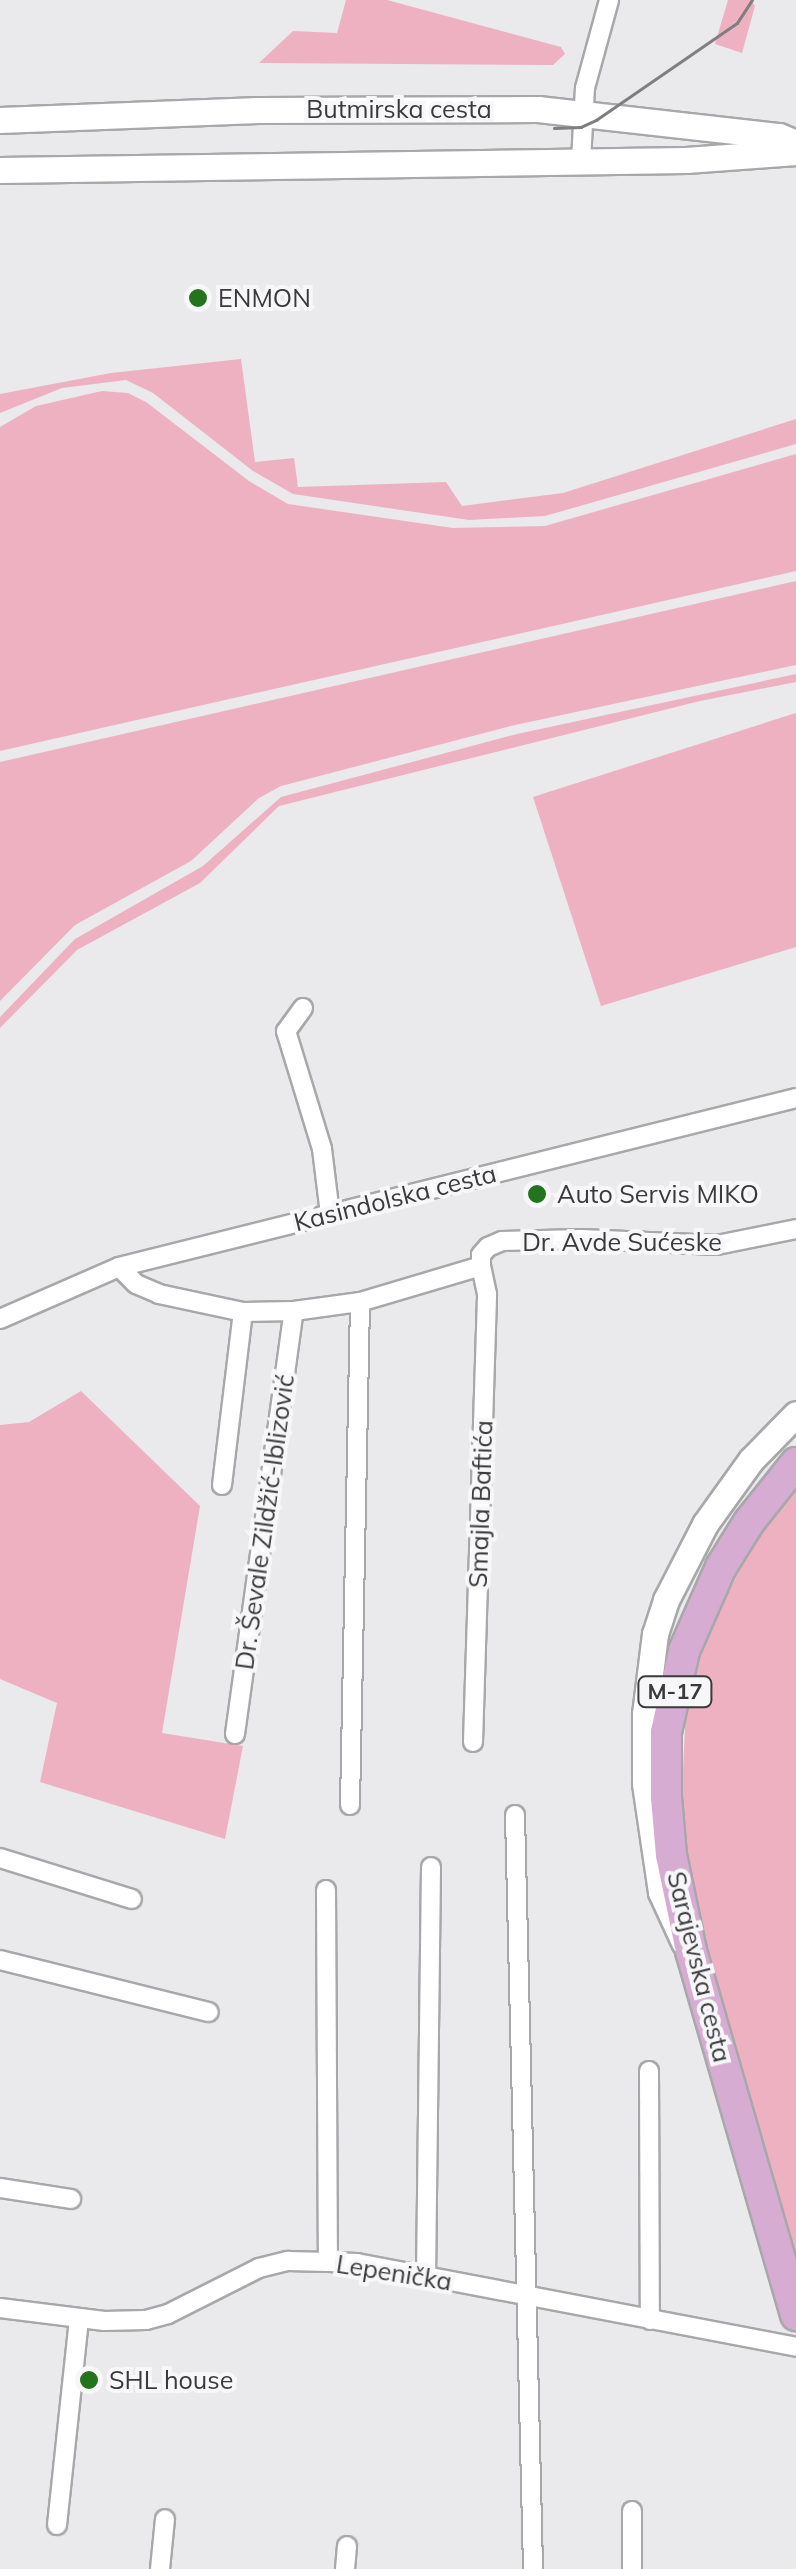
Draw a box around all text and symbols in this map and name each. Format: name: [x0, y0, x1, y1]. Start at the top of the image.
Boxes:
street label: Butmirska cesta: [306, 94, 492, 124]
place label: ENMON: [218, 283, 311, 313]
marker: ENMON: [187, 287, 209, 309]
street label: Kasindolska cesta: [291, 1158, 499, 1238]
place label: Auto Servis MIKO: [557, 1179, 759, 1209]
marker: Auto Servis MIKO: [526, 1183, 548, 1205]
street label: Dr. Avde Sućeske: [522, 1227, 722, 1257]
street label: Dr. Ševale Zildžić-Iblizović: [229, 1372, 301, 1672]
street label: Smajla Baftića: [463, 1420, 499, 1588]
road number: M-17: [635, 1675, 715, 1709]
street label: Sarajevska cesta: [661, 1869, 737, 2065]
street label: Lepenička: [334, 2249, 454, 2297]
place label: SHL house: [109, 2365, 233, 2395]
marker: SHL house: [78, 2369, 100, 2391]

